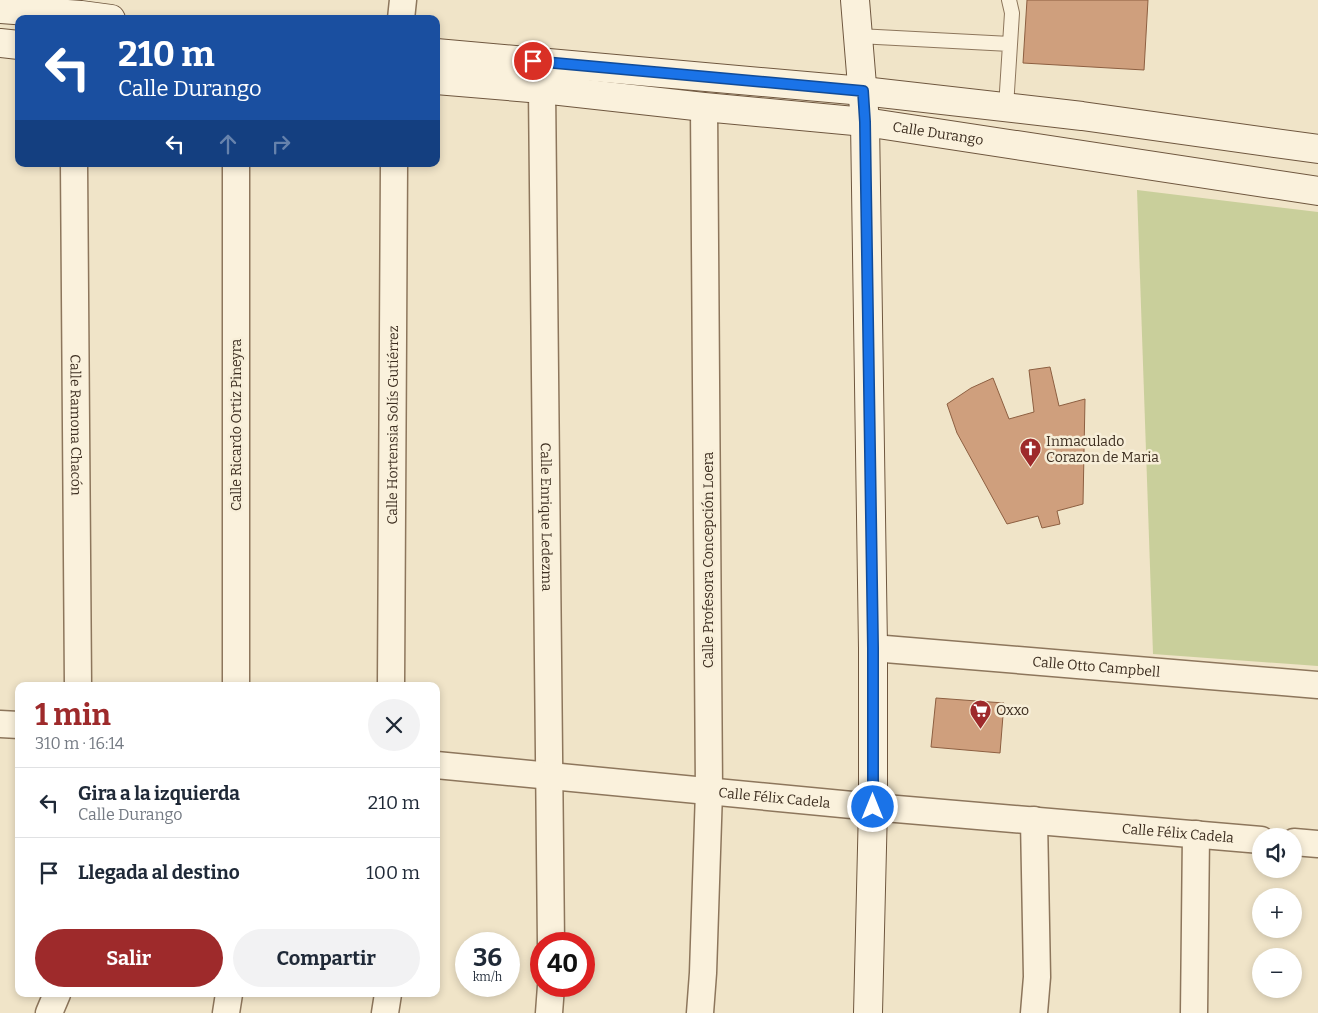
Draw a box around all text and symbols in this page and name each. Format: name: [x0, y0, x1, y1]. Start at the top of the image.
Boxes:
text: 210 m: [118, 33, 215, 75]
icon: left: [35, 35, 100, 100]
pin: [512, 40, 554, 82]
icon: arrive: [519, 47, 547, 75]
text: Calle Durango: [118, 75, 262, 102]
street label: Calle Durango: [891, 118, 985, 149]
icon: left: [161, 130, 189, 158]
icon: ahead: [214, 130, 242, 158]
icon: right: [267, 130, 295, 158]
street label: Calle Hortensia Solís Gutiérrez: [384, 325, 402, 525]
street label: Calle Ricardo Ortiz Pineyra: [228, 339, 245, 511]
street label: Calle Ramona Chacón: [66, 354, 85, 496]
place label: Inmaculado Corazon de Maria: [1046, 433, 1159, 466]
church icon: Inmaculado Corazon de Maria: [1018, 437, 1042, 468]
street label: Calle Enrique Ledezma: [537, 442, 555, 592]
street label: Calle Profesora Concepción Loera: [700, 451, 717, 668]
street label: Calle Otto Campbell: [1032, 653, 1161, 681]
text: 1 min: [35, 697, 111, 733]
supermarket icon: Oxxo: [968, 698, 992, 729]
button: close: [368, 699, 420, 751]
place label: Oxxo: [996, 702, 1029, 719]
text: 310 m · 16:14: [35, 734, 124, 753]
position arrow: [846, 780, 898, 832]
text: Gira a la izquierda: [78, 782, 240, 805]
street label: Calle Félix Cadela: [718, 784, 831, 812]
icon: left: [35, 789, 63, 817]
text: 210 m: [368, 791, 420, 814]
text: Calle Durango: [78, 805, 183, 824]
street label: Calle Félix Cadela: [1121, 820, 1235, 847]
map controls: [1252, 828, 1302, 998]
button: sound: [1252, 828, 1302, 878]
icon: arrive: [35, 859, 63, 887]
text: Llegada al destino: [78, 861, 240, 884]
text: 100 m: [366, 861, 420, 884]
button: +: [1252, 888, 1302, 938]
button: Salir: [35, 929, 223, 987]
button: Compartir: [233, 929, 420, 987]
speed limit sign: 40: [530, 932, 595, 997]
text: 36: [473, 943, 502, 973]
button: −: [1252, 948, 1302, 998]
text: km/h: [473, 970, 502, 984]

